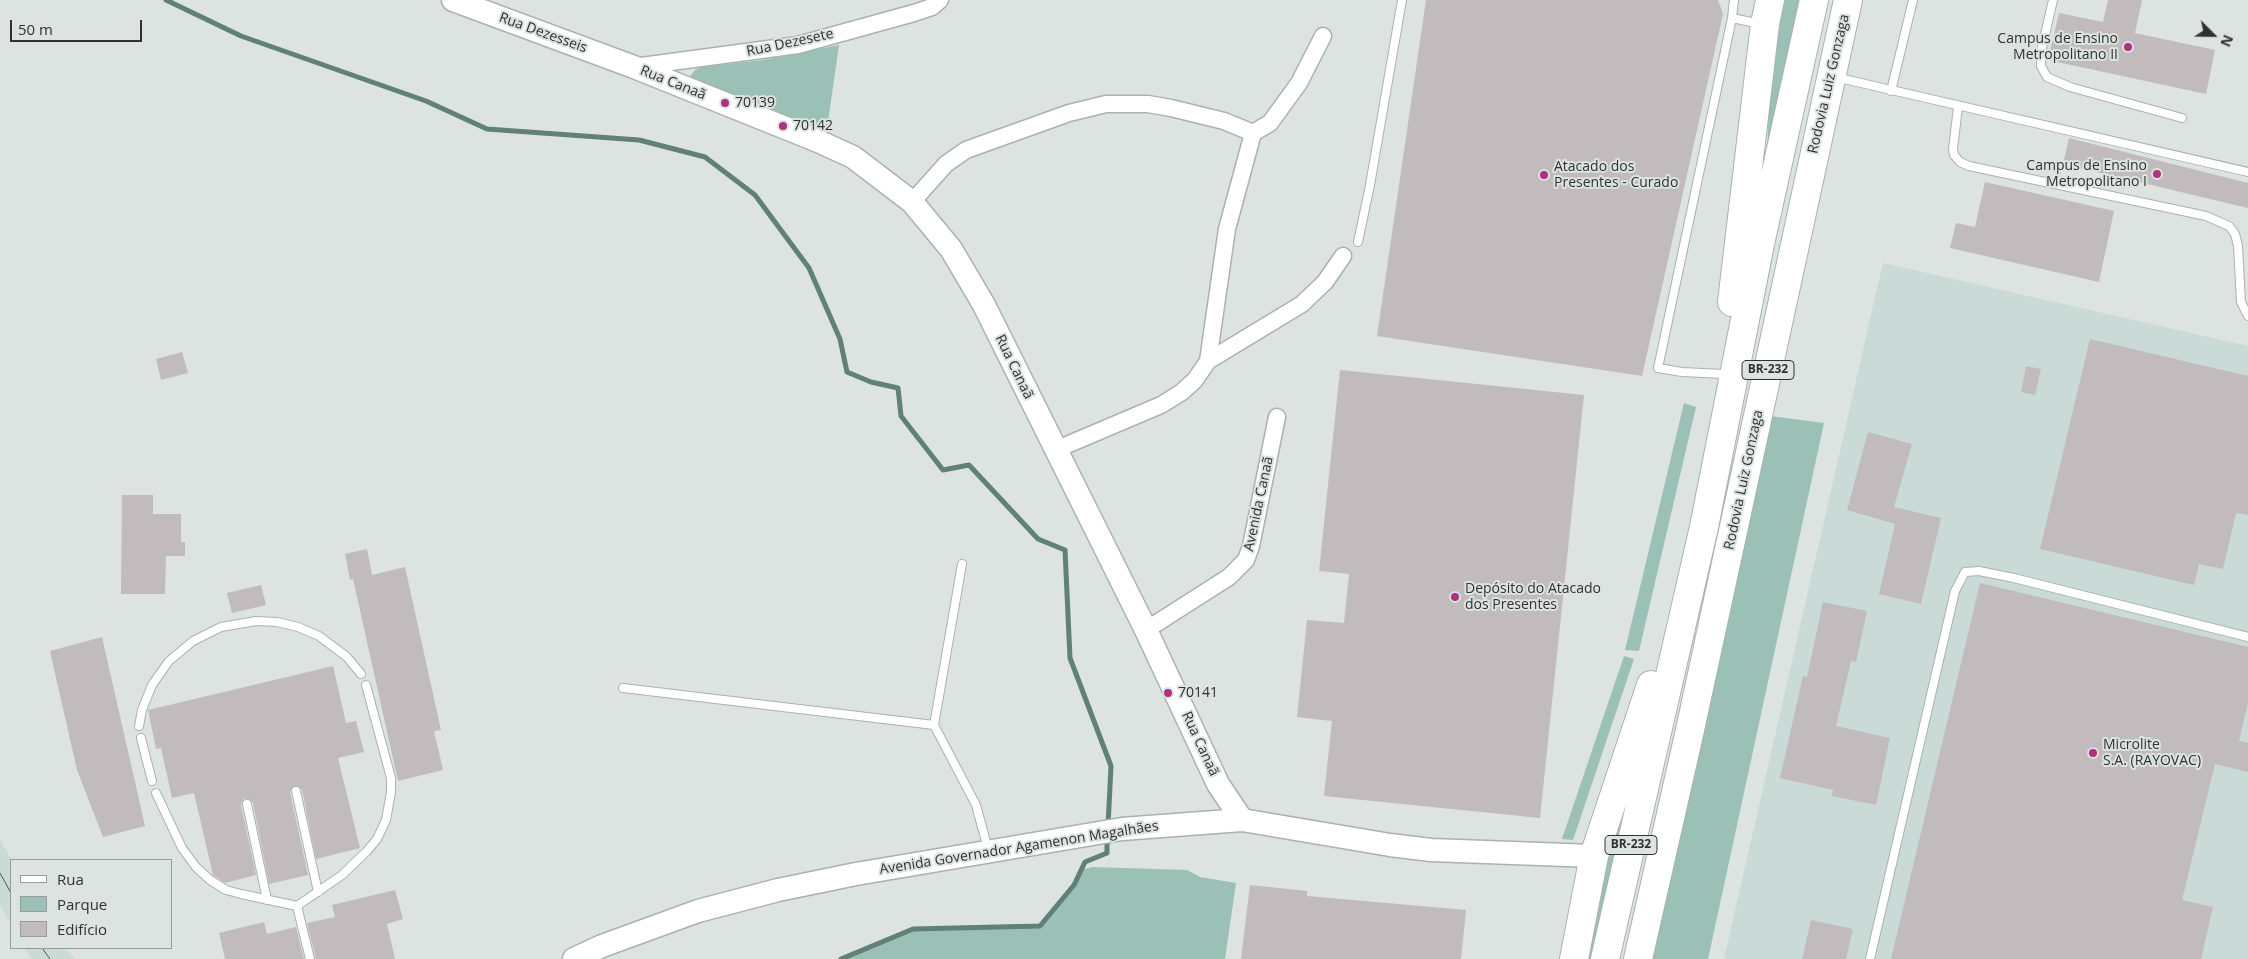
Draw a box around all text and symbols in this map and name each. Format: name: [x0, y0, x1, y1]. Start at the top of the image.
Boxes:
street label: Rua Dezesseis: [497, 9, 589, 57]
scale bar: [12, 10, 145, 42]
north arrow: [2188, 10, 2238, 60]
street label: Rodovia Luiz Gonzaga: [1805, 13, 1853, 155]
text: 50 m: [18, 19, 53, 39]
street label: Rua Dezesete: [745, 26, 835, 60]
place label: Campus de Ensino Metropolitano II: [1997, 31, 2118, 64]
text: N: [2216, 32, 2238, 50]
marker: Campus de Ensino Metropolitano II: [2122, 41, 2134, 53]
street label: Rua Canaã: [638, 62, 708, 104]
place label: 70139: [735, 95, 775, 111]
marker: 70139: [719, 97, 731, 109]
place label: 70142: [793, 118, 833, 134]
marker: 70142: [777, 120, 789, 132]
place label: Campus de Ensino Metropolitano I: [2026, 158, 2147, 190]
place label: Atacado dos Presentes - Curado: [1554, 159, 1678, 192]
marker: Campus de Ensino Metropolitano I: [2151, 168, 2163, 180]
marker: Atacado dos Presentes - Curado: [1538, 169, 1550, 181]
street label: Rua Canaã: [991, 332, 1037, 402]
road number: BR-232: [1742, 360, 1794, 380]
street label: Rodovia Luiz Gonzaga: [1721, 409, 1767, 551]
street label: Avenida Canaã: [1241, 455, 1277, 553]
place label: Depósito do Atacado dos Presentes: [1465, 581, 1601, 614]
marker: Depósito do Atacado dos Presentes: [1449, 591, 1461, 603]
place label: 70141: [1178, 685, 1218, 701]
marker: 70141: [1162, 687, 1174, 699]
street label: Rua Canaã: [1178, 709, 1222, 779]
place label: Microlite S.A. (RAYOVAC): [2103, 737, 2201, 770]
marker: Microlite S.A. (RAYOVAC): [2087, 747, 2099, 759]
street label: Avenida Governador Agamenon Magalhães: [878, 818, 1160, 878]
road number: BR-232: [1605, 836, 1657, 854]
legend: [10, 859, 172, 949]
text: Rua: [57, 869, 84, 889]
text: Parque: [57, 894, 107, 914]
text: Edifício: [57, 919, 107, 939]

